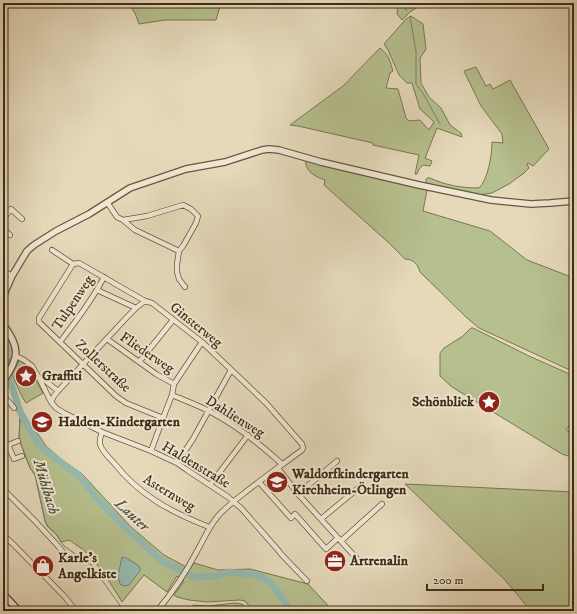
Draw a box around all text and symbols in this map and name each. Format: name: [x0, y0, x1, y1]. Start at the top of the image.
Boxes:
street label: Tulpenweg: [48, 272, 98, 334]
street label: Ginsterweg: [166, 298, 226, 352]
street label: Fliederweg: [116, 328, 178, 378]
street label: Zollerstraße: [71, 336, 135, 396]
place icon: Graffiti: [13, 363, 39, 389]
place label: Graffiti: [42, 367, 82, 385]
place icon: Schönblick: [476, 389, 502, 415]
street label: Dahlienweg: [202, 392, 268, 442]
place label: Schönblick: [412, 393, 475, 411]
school or university icon: Halden-Kindergarten: [29, 409, 55, 435]
place label: Halden-Kindergarten: [58, 413, 181, 431]
street label: Haldenstraße: [159, 438, 234, 493]
water label: Mühlbach: [28, 456, 63, 517]
place label: Waldorfkindergarten Kirchheim-Ötlingen: [291, 465, 410, 499]
school or university icon: Waldorfkindergarten Kirchheim-Ötlingen: [264, 469, 290, 495]
street label: Asternweg: [140, 470, 199, 516]
water label: Lauter: [110, 494, 154, 537]
office icon: Artrenalin: [322, 548, 348, 574]
place label: Karle's Angelkiste: [57, 549, 117, 583]
place label: Artrenalin: [349, 552, 409, 570]
shop icon: Karle's Angelkiste: [30, 553, 56, 579]
scale bar: [427, 566, 543, 592]
text: 200 m: [433, 573, 463, 588]

